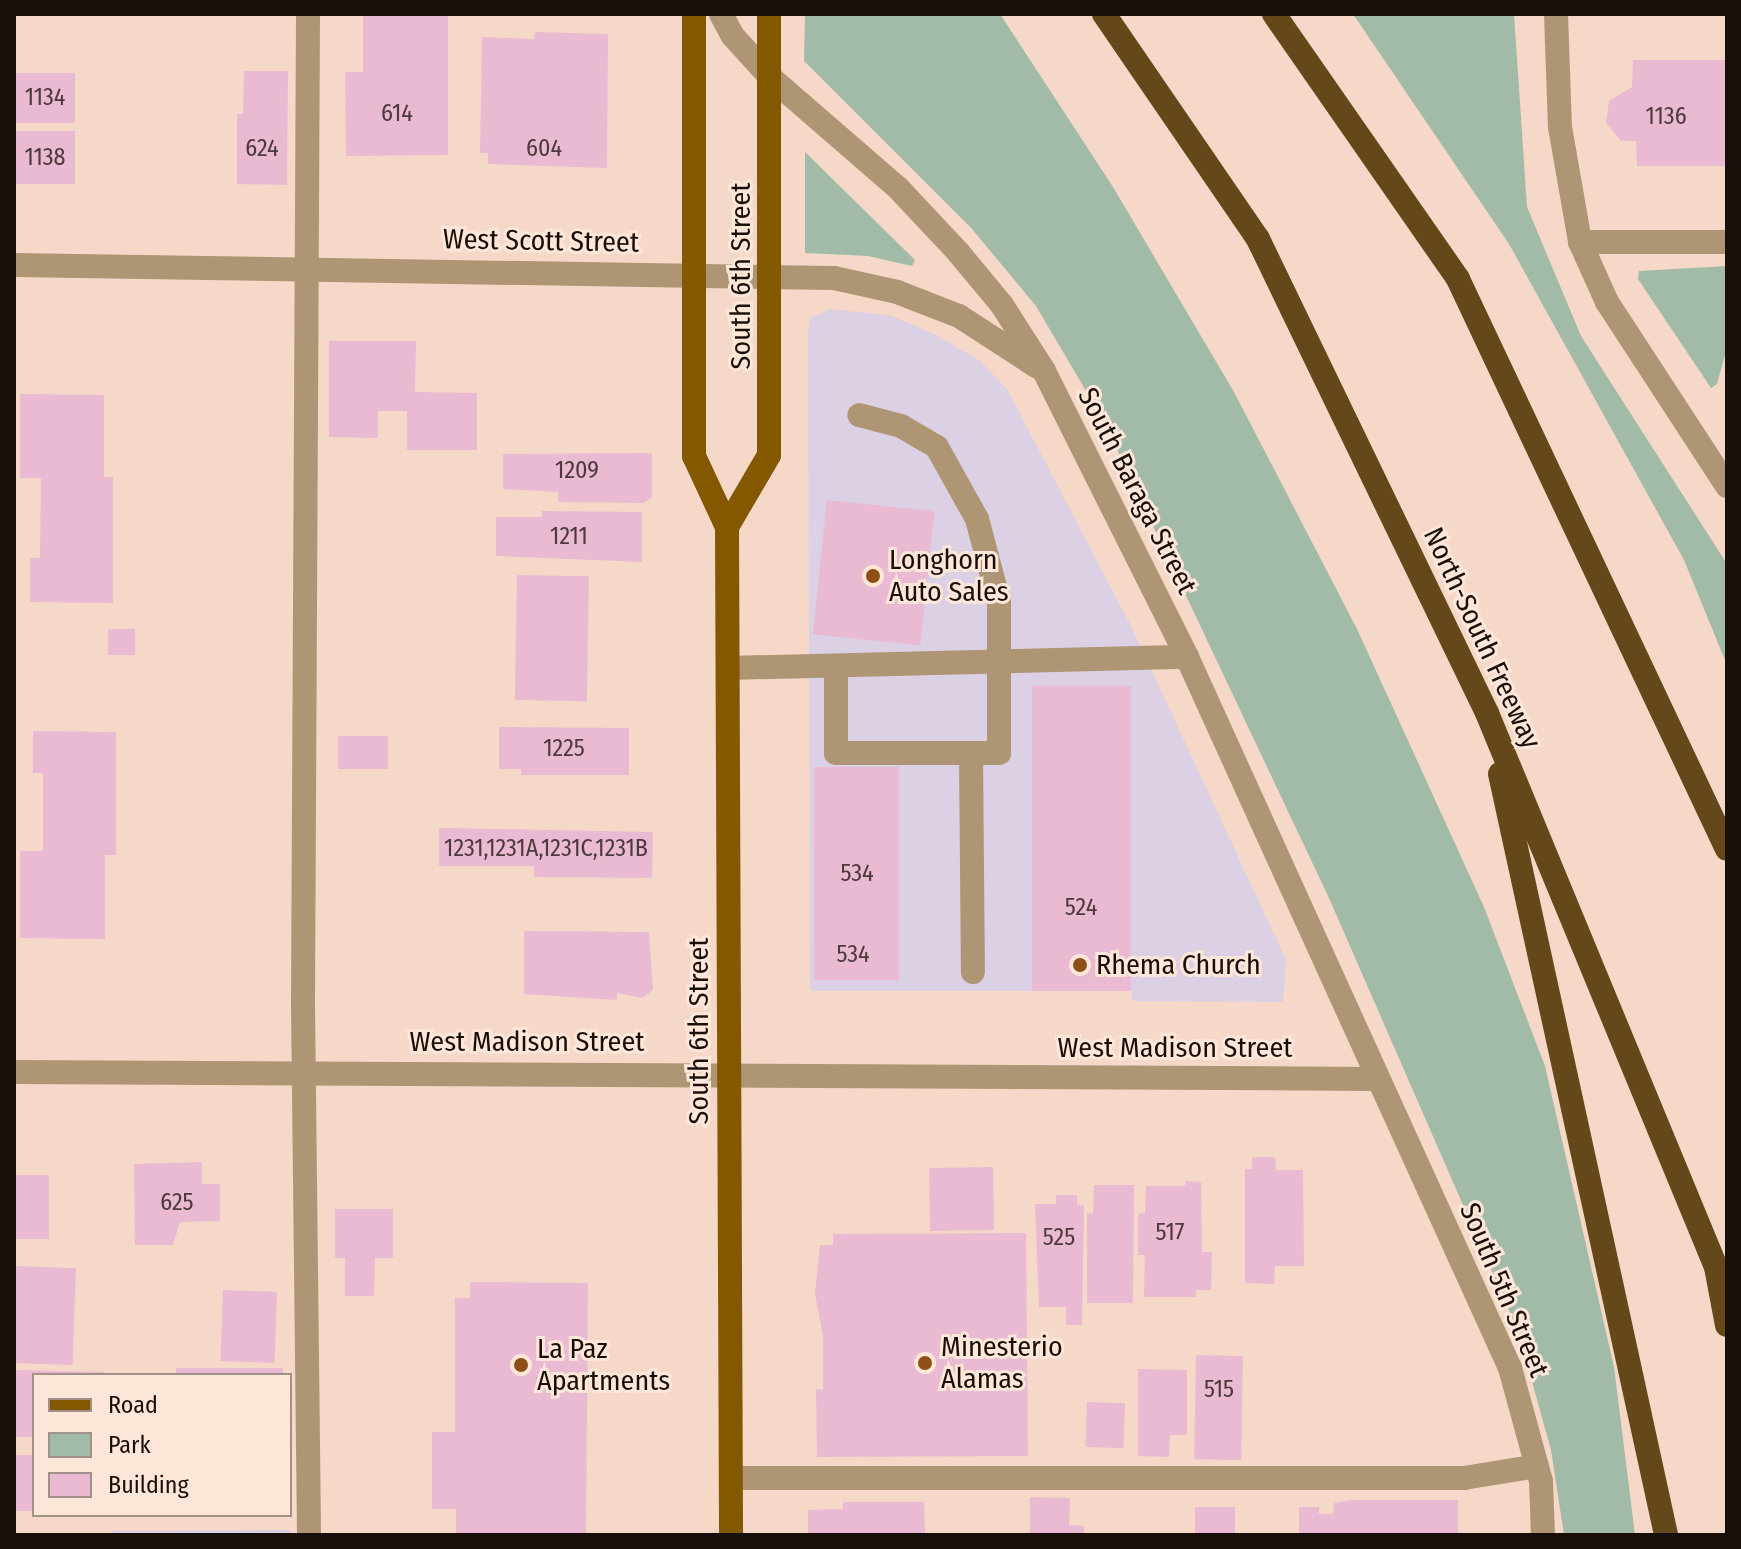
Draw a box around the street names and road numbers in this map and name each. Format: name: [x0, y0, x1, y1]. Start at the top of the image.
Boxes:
street label: South 6th Street: [724, 183, 758, 369]
street label: West Scott Street: [443, 222, 639, 260]
street label: South Baraga Street: [1071, 382, 1203, 600]
street label: North-South Freeway: [1416, 522, 1548, 754]
street label: South 6th Street: [682, 938, 716, 1124]
street label: West Madison Street: [410, 1025, 644, 1059]
street label: West Madison Street: [1058, 1031, 1292, 1065]
street label: South 5th Street: [1452, 1198, 1556, 1382]

